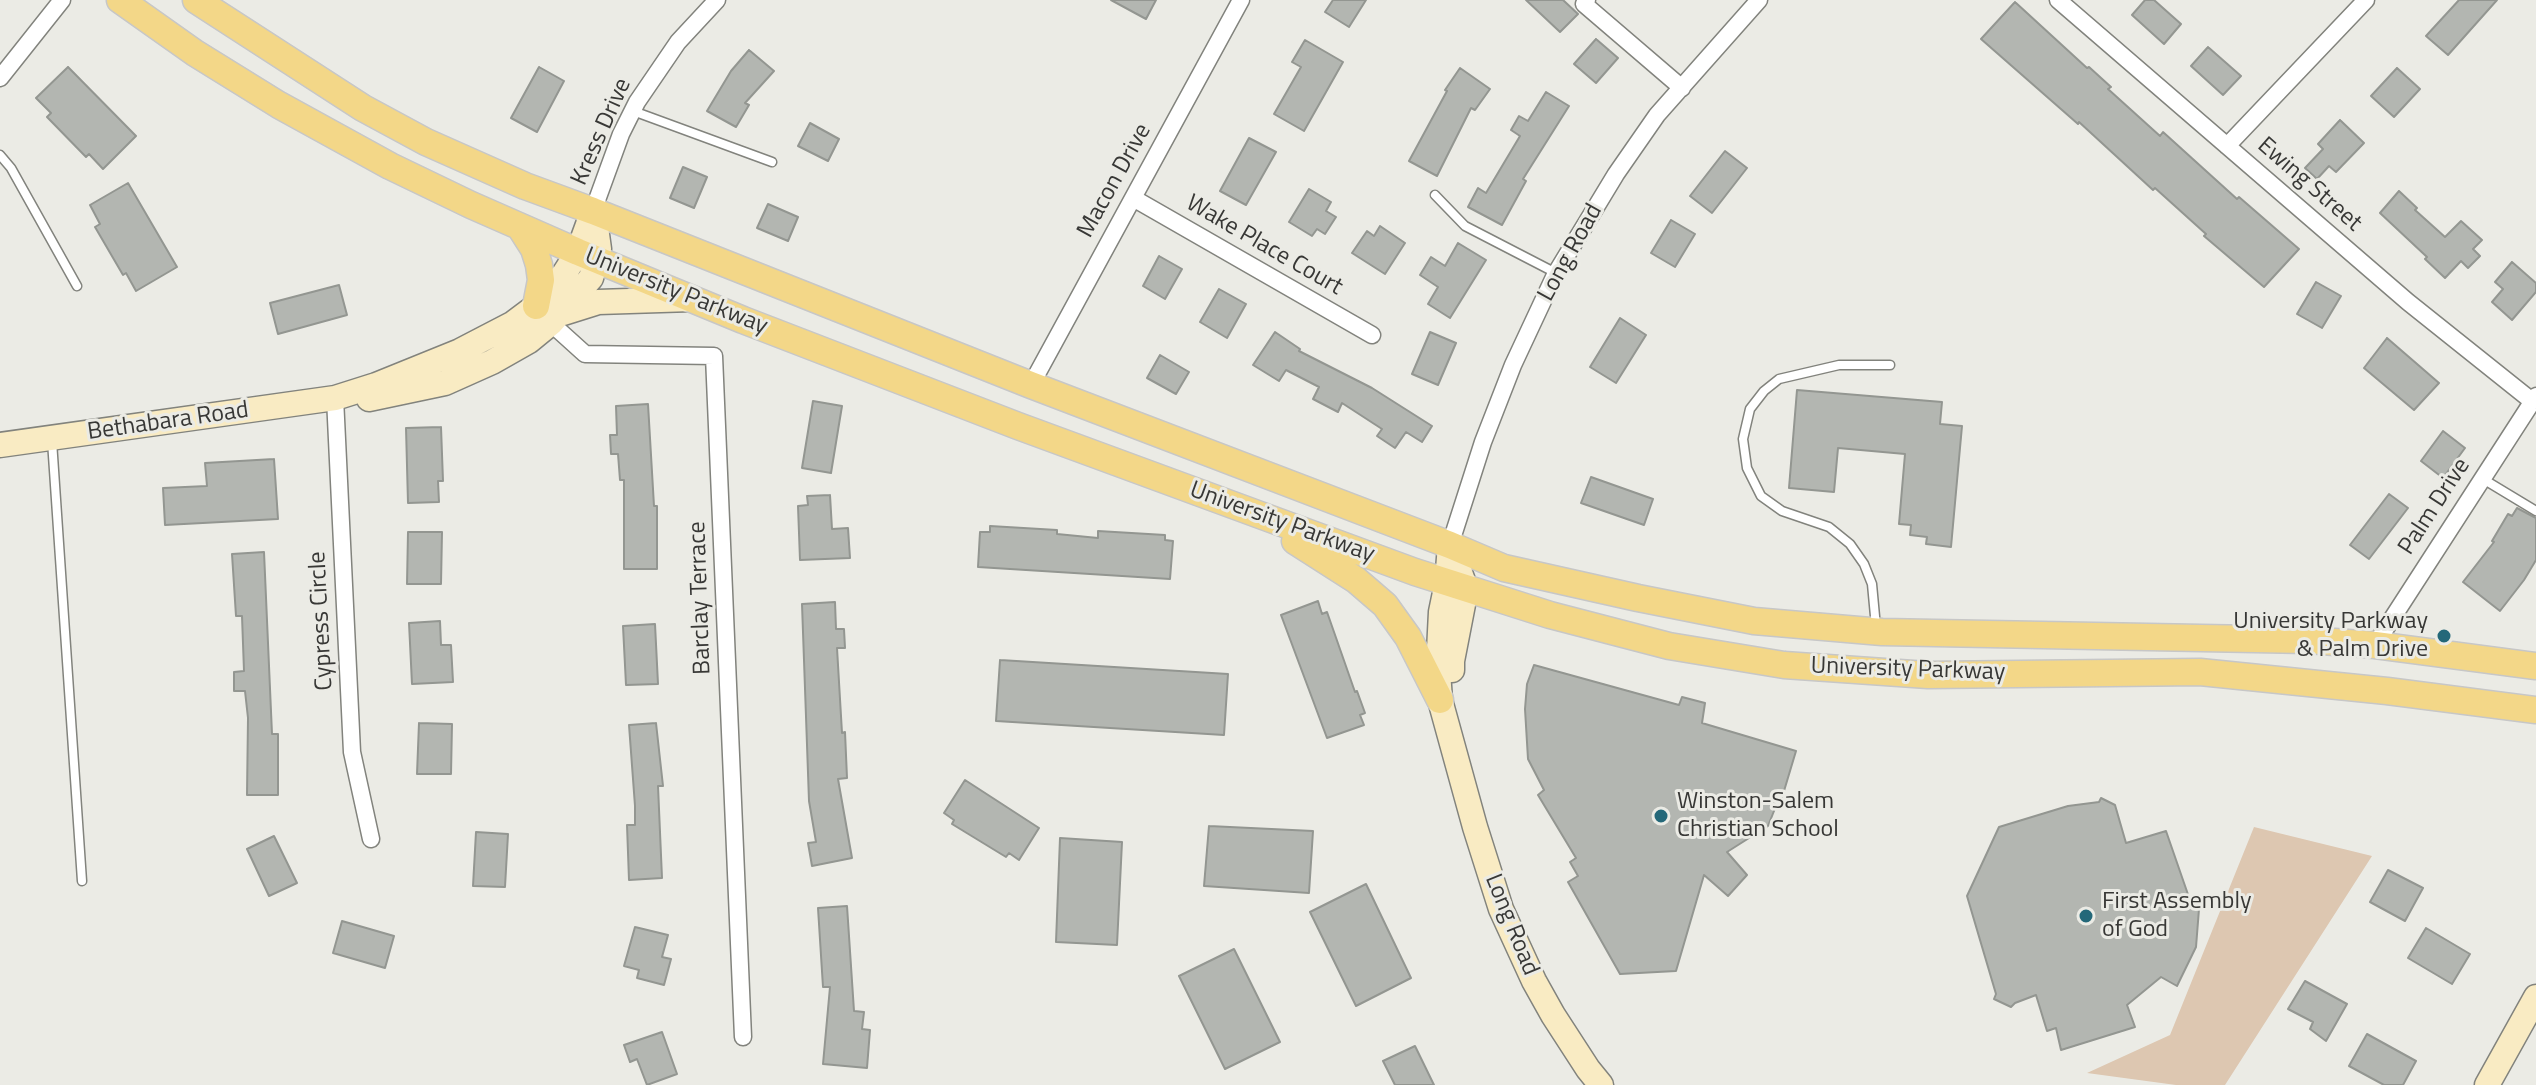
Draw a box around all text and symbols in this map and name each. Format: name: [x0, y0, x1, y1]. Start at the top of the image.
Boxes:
street label: Kress Drive: [566, 74, 638, 190]
street label: Macon Drive: [1072, 119, 1158, 243]
street label: Ewing Street: [2251, 132, 2367, 238]
street label: Wake Place Court: [1181, 190, 1347, 302]
street label: Long Road: [1533, 199, 1609, 307]
street label: University Parkway: [580, 242, 772, 342]
street label: Bethabara Road: [86, 396, 250, 448]
street label: Palm Drive: [2393, 453, 2477, 561]
street label: University Parkway: [1186, 476, 1378, 570]
street label: Barclay Terrace: [684, 521, 718, 675]
street label: Cypress Circle: [304, 551, 340, 691]
place label: University Parkway & Palm Drive: [2233, 608, 2428, 664]
marker: University Parkway & Palm Drive: [2435, 627, 2453, 645]
street label: University Parkway: [1810, 652, 2006, 688]
place label: Winston-Salem Christian School: [1677, 788, 1839, 844]
marker: Winston-Salem Christian School: [1652, 807, 1670, 825]
street label: Long Road: [1478, 870, 1544, 980]
place label: First Assembly of God: [2102, 888, 2252, 944]
marker: First Assembly of God: [2077, 907, 2095, 925]

